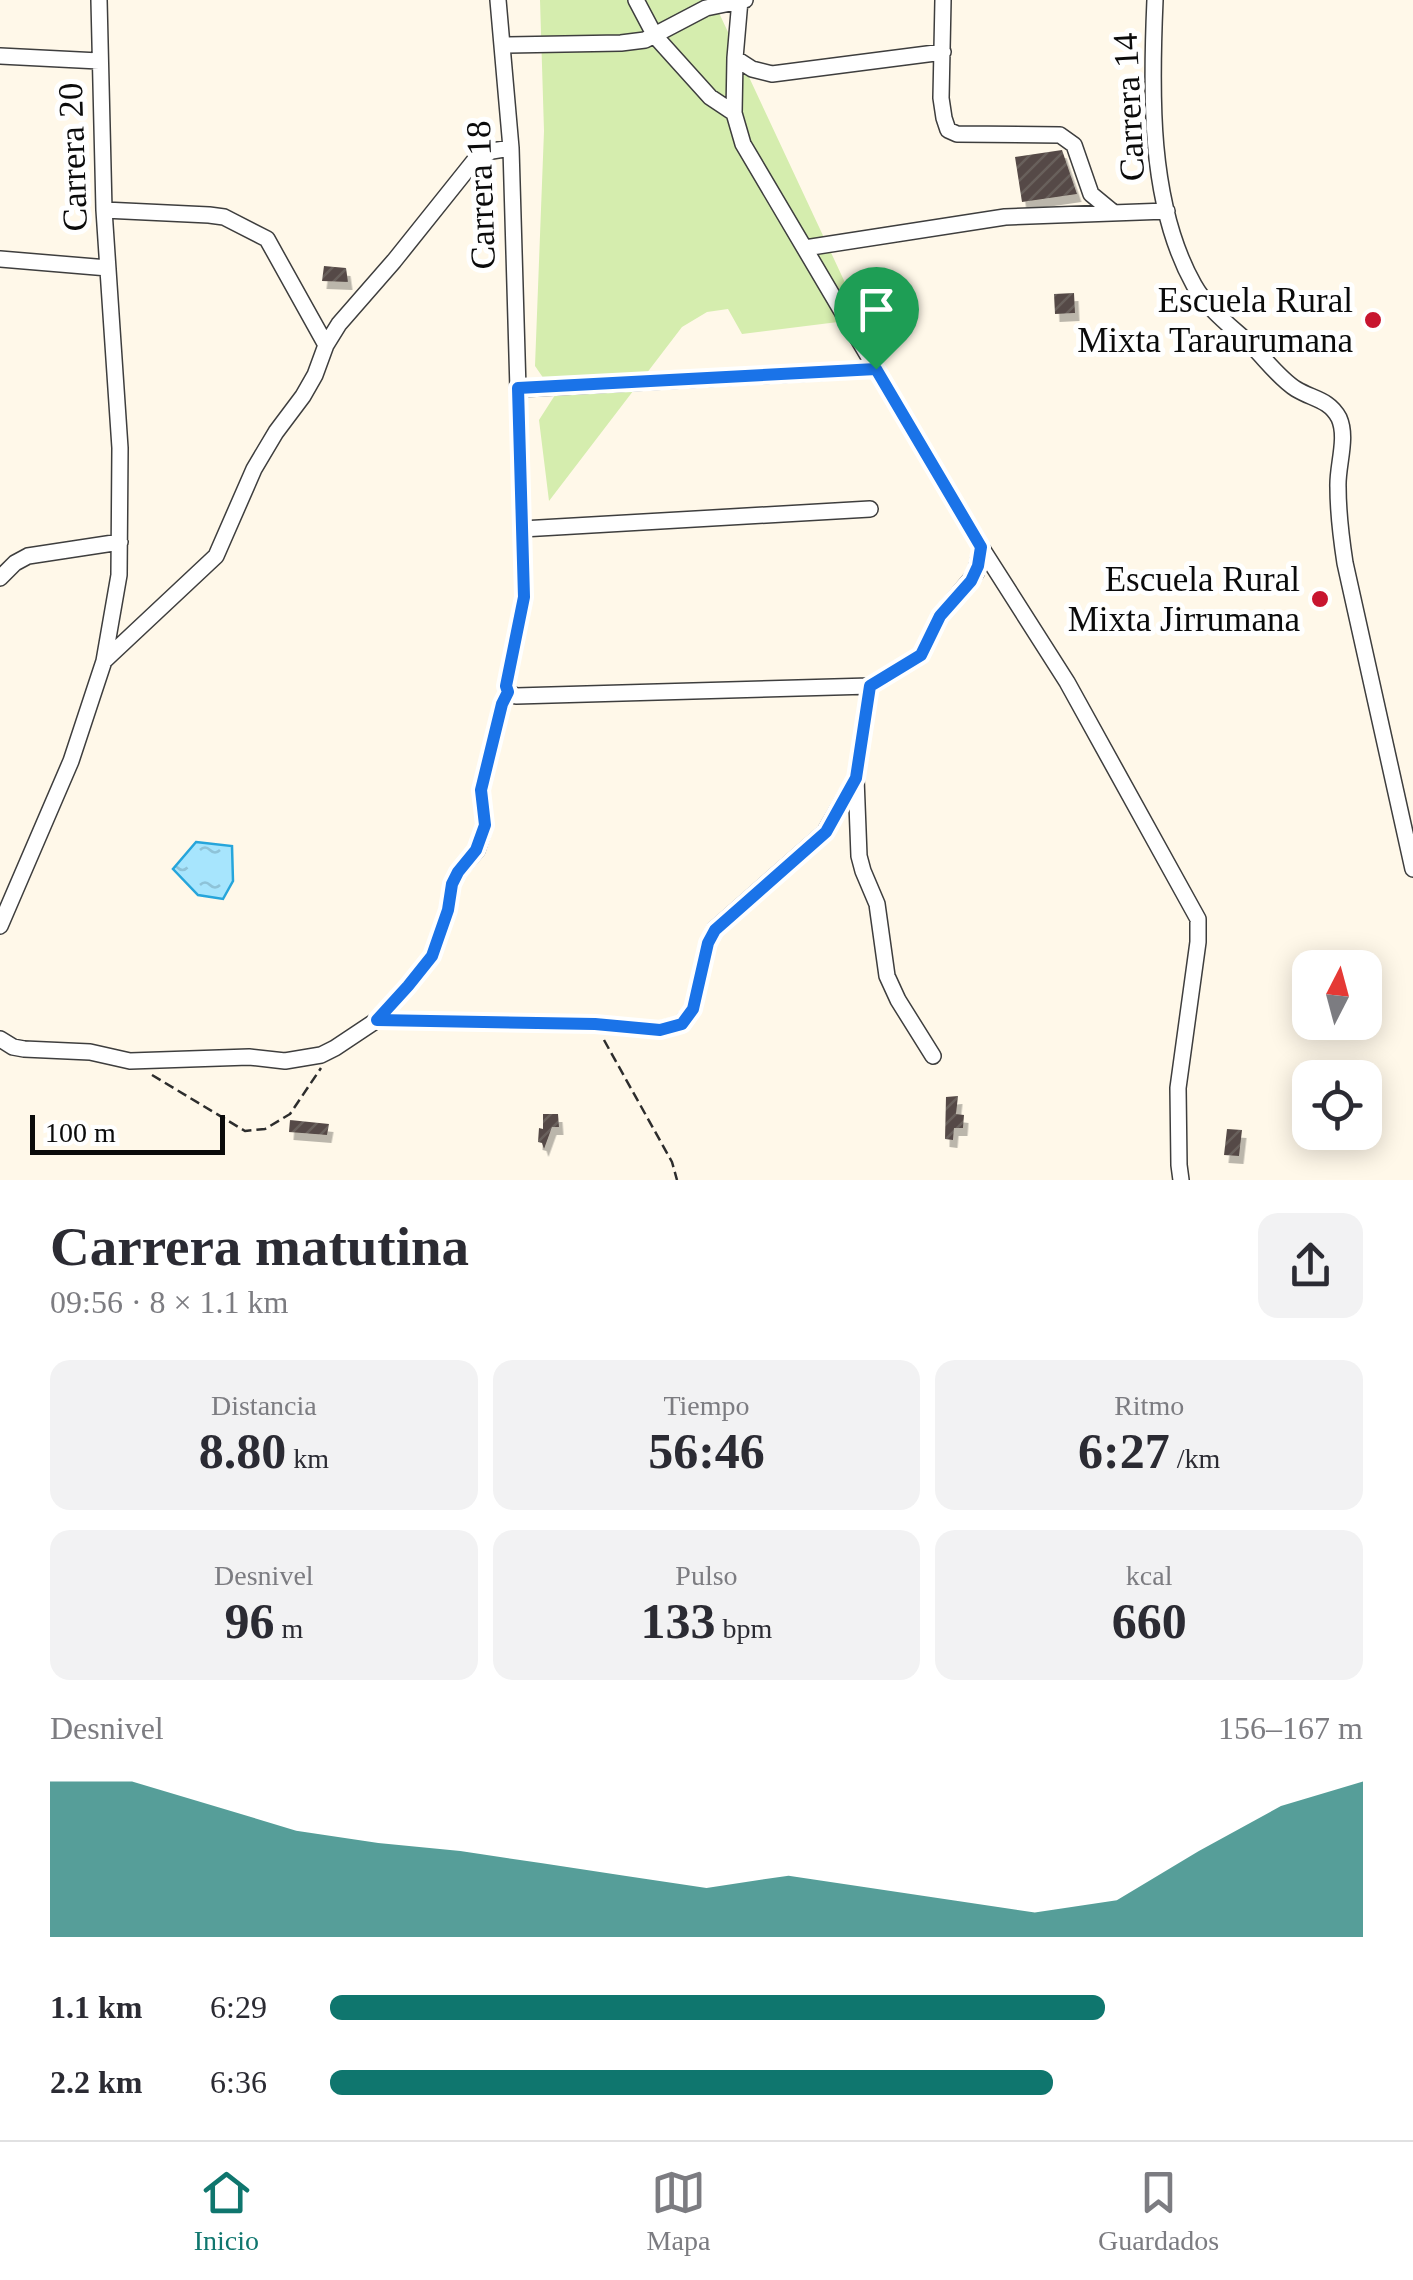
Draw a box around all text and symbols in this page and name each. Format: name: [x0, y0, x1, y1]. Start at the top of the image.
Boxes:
street label: Carrera 14: [1106, 32, 1152, 182]
street label: Carrera 20: [51, 82, 95, 232]
street label: Carrera 18: [459, 120, 503, 270]
pin: [834, 267, 919, 370]
place label: Escuela Rural Mixta Taraurumana: [1077, 281, 1353, 360]
icon: arrive: [849, 282, 904, 337]
marker: Escuela Rural Mixta Taraurumana: [1362, 309, 1384, 331]
place label: Escuela Rural Mixta Jirrumana: [1068, 560, 1300, 639]
marker: Escuela Rural Mixta Jirrumana: [1309, 588, 1331, 610]
north arrow: [1292, 950, 1382, 1040]
map controls: [1292, 950, 1382, 1150]
button: locate: [1292, 1060, 1382, 1150]
scale bar: [30, 1110, 225, 1154]
text: 100 m: [45, 1117, 116, 1148]
button: share: [1258, 1213, 1363, 1318]
text: Carrera matutina: [50, 1216, 469, 1277]
text: 09:56 · 8 × 1.1 km: [50, 1284, 288, 1320]
text: Distancia: [211, 1390, 317, 1421]
text: Tiempo: [663, 1390, 750, 1421]
text: Ritmo: [1114, 1390, 1184, 1421]
text: 8.80: [199, 1423, 286, 1479]
text: 56:46: [648, 1423, 765, 1479]
text: 6:27: [1078, 1423, 1170, 1479]
text: km: [286, 1443, 329, 1474]
text: /km: [1170, 1443, 1220, 1474]
text: Desnivel: [214, 1560, 314, 1591]
text: Pulso: [675, 1560, 738, 1591]
text: kcal: [1126, 1560, 1172, 1591]
text: 96: [224, 1593, 274, 1649]
text: 133: [641, 1593, 716, 1649]
text: 660: [1112, 1593, 1187, 1649]
text: m: [274, 1613, 303, 1644]
text: bpm: [716, 1613, 772, 1644]
text: Desnivel: [50, 1710, 164, 1746]
text: 156–167 m: [1218, 1710, 1363, 1746]
text: 1.1 km: [50, 1989, 142, 2025]
text: 6:29: [210, 1989, 267, 2025]
text: 2.2 km: [50, 2064, 142, 2100]
text: 6:36: [210, 2064, 267, 2100]
tab: Inicio: [194, 2165, 259, 2257]
tab: Mapa: [647, 2165, 710, 2257]
tab: Guardados: [1098, 2165, 1219, 2257]

